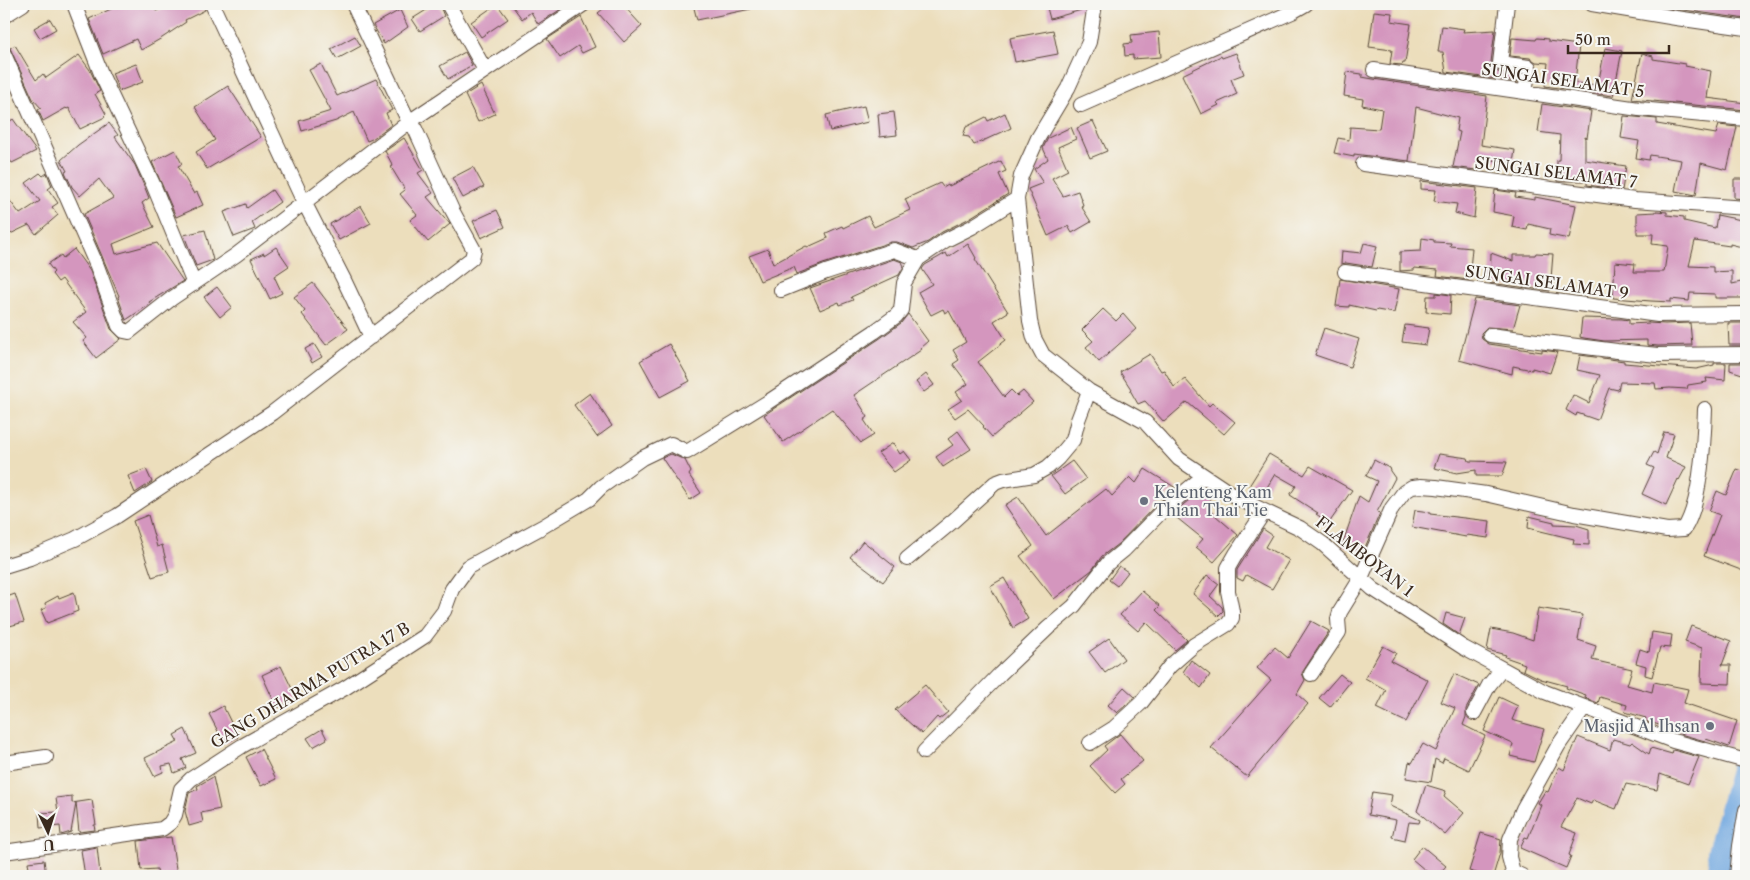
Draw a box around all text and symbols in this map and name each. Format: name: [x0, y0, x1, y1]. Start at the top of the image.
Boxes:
scale bar: [1568, 22, 1669, 54]
text: 50 m: [1575, 30, 1611, 49]
street label: SUNGAI SELAMAT 5: [1480, 59, 1646, 101]
street label: SUNGAI SELAMAT 7: [1474, 152, 1638, 192]
street label: SUNGAI SELAMAT 9: [1464, 261, 1630, 303]
place label: Kelenteng Kam Thian Thai Tie: [1154, 482, 1272, 520]
marker: Kelenteng Kam Thian Thai Tie: [1138, 495, 1150, 507]
street label: FLAMBOYAN 1: [1312, 512, 1418, 601]
street label: GANG DHARMA PUTRA 17 B: [207, 618, 413, 752]
place label: Masjid Al Ihsan: [1583, 716, 1700, 736]
marker: Masjid Al Ihsan: [1704, 720, 1716, 732]
north arrow: [22, 808, 72, 858]
text: U: [42, 836, 55, 854]

